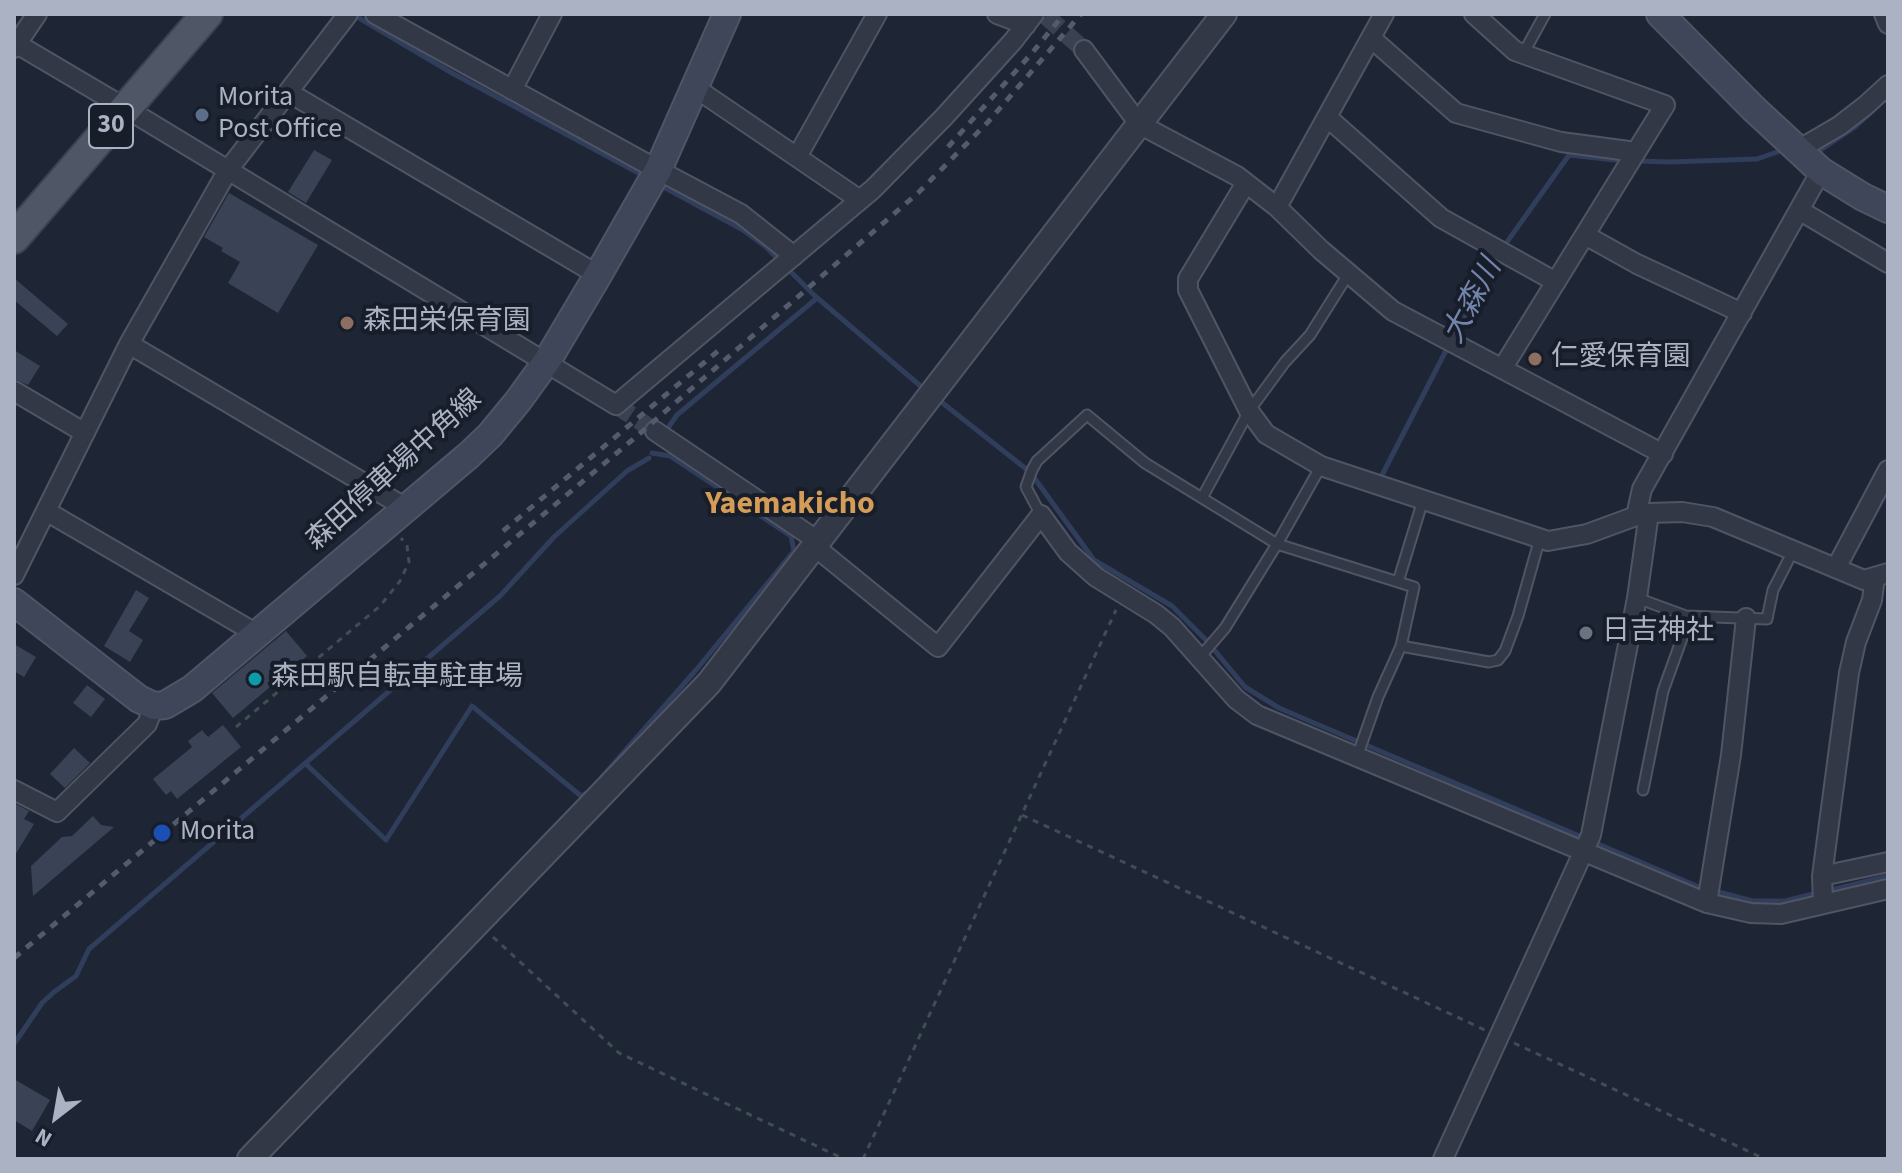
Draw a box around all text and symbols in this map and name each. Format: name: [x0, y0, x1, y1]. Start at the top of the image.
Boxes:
place label: Morita Post Office: [218, 82, 342, 148]
road number: 30: [89, 104, 133, 148]
marker: Morita Post Office: [193, 106, 211, 124]
water label: 大森川: [1437, 254, 1511, 350]
place label: 森田栄保育園: [363, 306, 531, 340]
marker: 森田栄保育園: [338, 314, 356, 332]
place label: 仁愛保育園: [1551, 342, 1691, 376]
marker: 仁愛保育園: [1526, 350, 1544, 368]
street label: 森田停車場中角線: [301, 384, 489, 558]
district label: Yaemakicho: [705, 487, 875, 525]
place label: 日吉神社: [1602, 616, 1714, 650]
marker: 日吉神社: [1577, 624, 1595, 642]
place label: 森田駅自転車駐車場: [271, 662, 523, 696]
marker: 森田駅自転車駐車場: [246, 670, 264, 688]
place label: Morita: [180, 816, 255, 850]
marker: Morita: [151, 822, 173, 844]
north arrow: [16, 1077, 96, 1157]
text: N: [29, 1120, 58, 1155]

